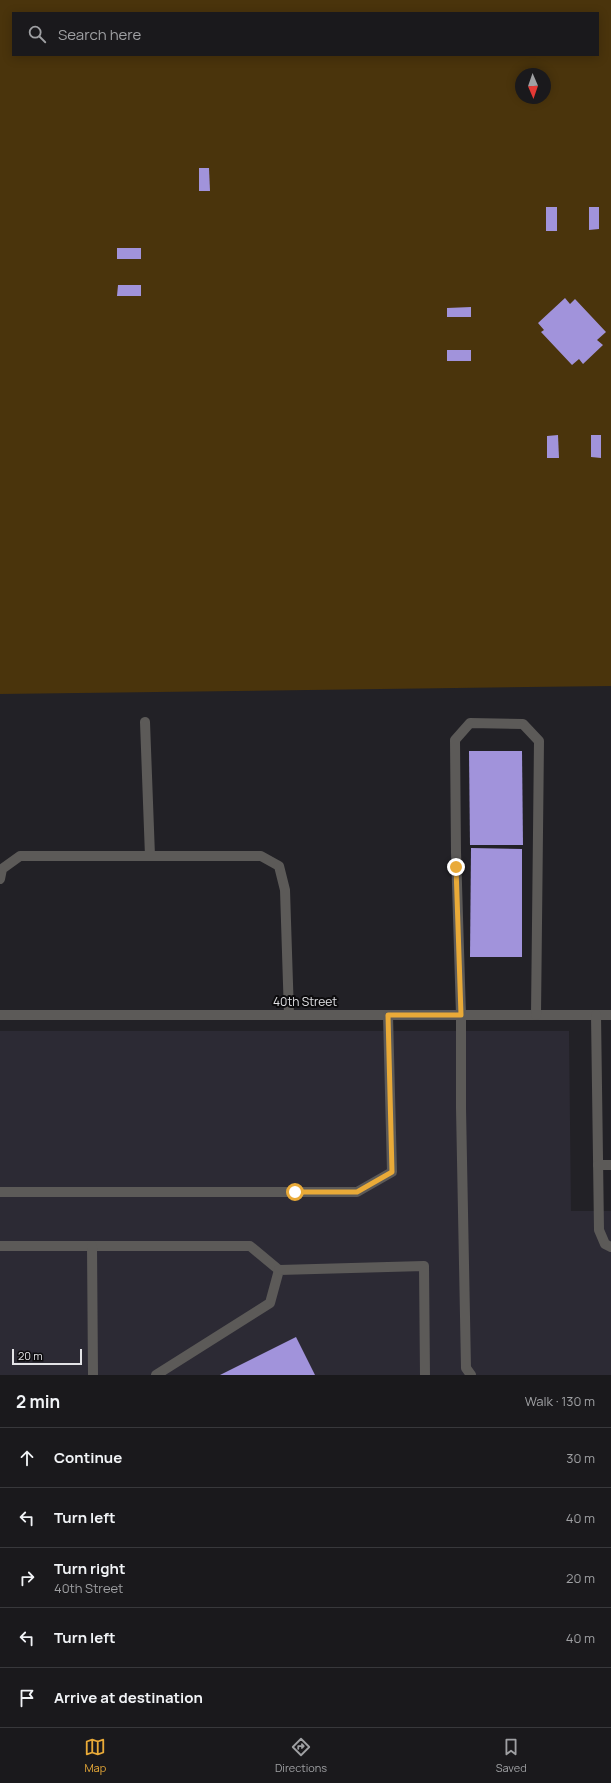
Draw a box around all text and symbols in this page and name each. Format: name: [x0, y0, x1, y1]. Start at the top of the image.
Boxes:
search box: [12, 12, 599, 56]
icon: search: [26, 23, 48, 45]
text: Search here: [58, 24, 141, 45]
north arrow: [515, 68, 551, 104]
route end: [447, 858, 465, 876]
street label: 40th Street: [273, 993, 337, 1010]
route start: [286, 1183, 304, 1201]
scale bar: [12, 1347, 82, 1366]
text: 20 m: [18, 1348, 43, 1363]
text: 2 min: [16, 1390, 60, 1413]
text: Walk · 130 m: [525, 1392, 595, 1410]
icon: ahead: [16, 1447, 38, 1469]
text: Continue: [54, 1447, 122, 1468]
text: 30 m: [566, 1449, 595, 1467]
icon: left: [16, 1507, 38, 1529]
text: Turn left: [54, 1507, 116, 1528]
text: 40 m: [566, 1509, 595, 1527]
text: Turn right: [54, 1558, 125, 1579]
icon: right: [16, 1567, 38, 1589]
text: 20 m: [566, 1569, 595, 1587]
text: 40th Street: [54, 1579, 123, 1597]
icon: left: [16, 1627, 38, 1649]
text: Turn left: [54, 1627, 116, 1648]
text: 40 m: [566, 1629, 595, 1647]
icon: arrive: [16, 1687, 38, 1709]
text: Arrive at destination: [54, 1687, 203, 1708]
tab: Map: [84, 1736, 106, 1775]
tab: Directions: [275, 1736, 327, 1775]
tab: Saved: [496, 1736, 527, 1775]

